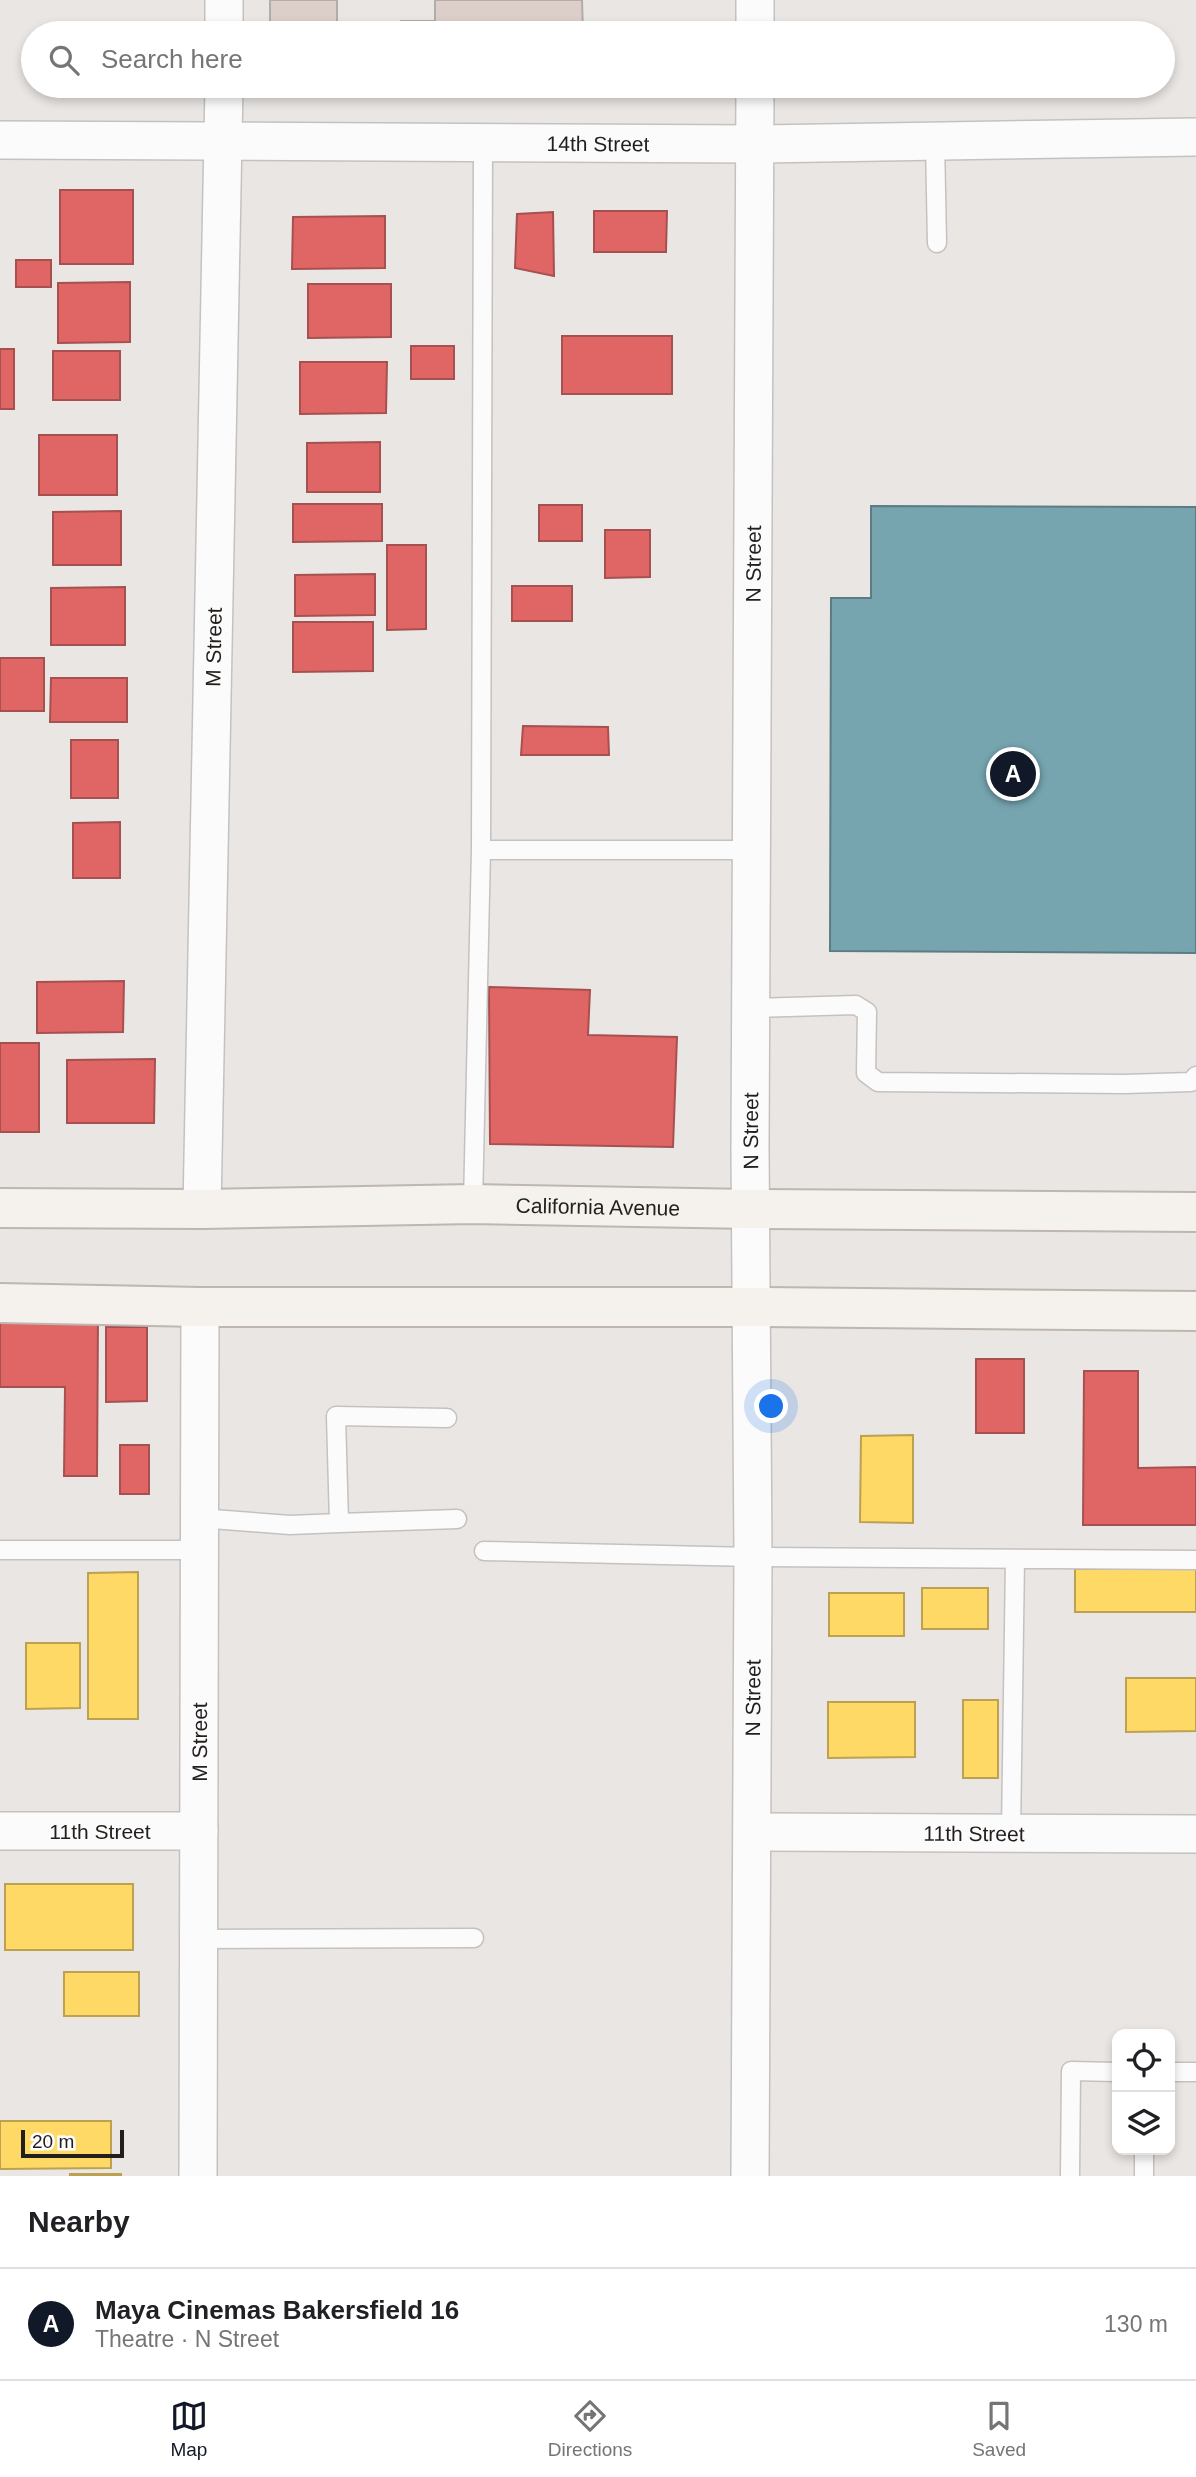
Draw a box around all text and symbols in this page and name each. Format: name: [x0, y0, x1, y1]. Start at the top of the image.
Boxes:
search box: [21, 21, 1175, 98]
icon: search: [45, 41, 83, 79]
text: Search here: [101, 44, 243, 74]
street label: 14th Street: [547, 131, 650, 155]
street label: N Street: [741, 525, 764, 603]
street label: M Street: [201, 607, 225, 687]
pin: A: [990, 748, 1036, 800]
street label: N Street: [738, 1092, 762, 1170]
street label: California Avenue: [516, 1193, 680, 1219]
your location: [754, 1389, 788, 1423]
street label: N Street: [741, 1659, 764, 1737]
street label: M Street: [187, 1702, 211, 1782]
street label: 11th Street: [49, 1820, 151, 1843]
street label: 11th Street: [923, 1821, 1025, 1845]
map controls: [1112, 2029, 1175, 2155]
button: locate: [1112, 2029, 1175, 2092]
button: layers: [1112, 2092, 1175, 2155]
scale bar: [21, 2127, 124, 2159]
text: 20 m: [32, 2131, 74, 2152]
text: Nearby: [28, 2205, 130, 2238]
text: Maya Cinemas Bakersfield 16: [95, 2295, 459, 2325]
text: A: [43, 2311, 59, 2337]
text: 130 m: [1104, 2311, 1168, 2337]
text: Theatre · N Street: [95, 2326, 279, 2352]
tab: Map: [170, 2397, 208, 2461]
tab: Directions: [548, 2397, 632, 2461]
tab: Saved: [972, 2397, 1026, 2461]

